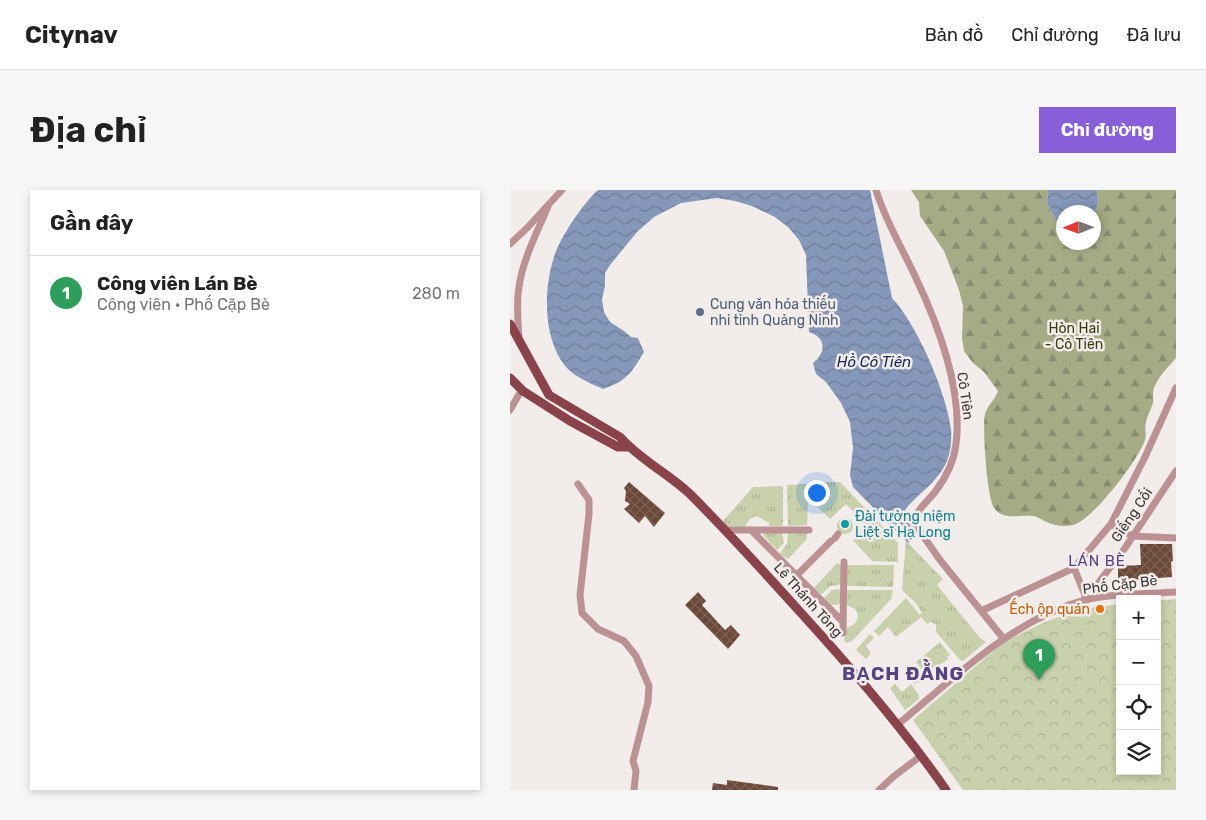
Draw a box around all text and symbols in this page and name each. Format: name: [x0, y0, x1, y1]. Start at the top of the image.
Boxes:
text: Citynav: [25, 21, 118, 49]
text: Bản đồ: [925, 24, 983, 46]
text: Chỉ đường: [1011, 24, 1099, 46]
text: Đã lưu: [1127, 24, 1181, 46]
button: Chỉ đường: [1039, 107, 1176, 153]
text: Địa chỉ: [30, 109, 147, 151]
north arrow: [1056, 205, 1101, 250]
text: Gần đây: [50, 210, 133, 235]
text: Công viên Lán Bè: [97, 272, 258, 295]
text: 1: [62, 284, 70, 303]
text: 280 m: [412, 284, 460, 303]
text: Công viên · Phố Cặp Bè: [97, 295, 270, 314]
place label: Cung văn hóa thiếu nhi tỉnh Quảng Ninh: [710, 295, 839, 329]
marker: Cung văn hóa thiếu nhi tỉnh Quảng Ninh: [694, 306, 706, 318]
park label: Hòn Hai - Cô Tiên: [1045, 320, 1103, 353]
water label: Hồ Cô Tiên: [837, 353, 911, 371]
street label: Cô Tiên: [953, 371, 977, 421]
your location: [804, 480, 830, 506]
street label: Giếng Cối: [1107, 484, 1156, 545]
place label: Đài tưởng niệm Liệt sĩ Hạ Long: [855, 508, 955, 541]
marker: Đài tưởng niệm Liệt sĩ Hạ Long: [839, 518, 851, 530]
district label: LÁN BÈ: [1068, 552, 1126, 570]
street label: Lê Thánh Tông: [770, 559, 846, 641]
street label: Phố Cặp Bè: [1082, 571, 1158, 598]
map controls: [1116, 595, 1161, 775]
button: +: [1116, 595, 1161, 640]
place label: Ếch ộp quán: [1009, 598, 1090, 618]
marker: Ếch ộp quán: [1094, 603, 1106, 615]
pin: 1: [1023, 639, 1055, 680]
button: −: [1116, 640, 1161, 685]
district label: BẠCH ĐẰNG: [842, 659, 964, 685]
button: locate: [1116, 685, 1161, 730]
button: layers: [1116, 730, 1161, 775]

